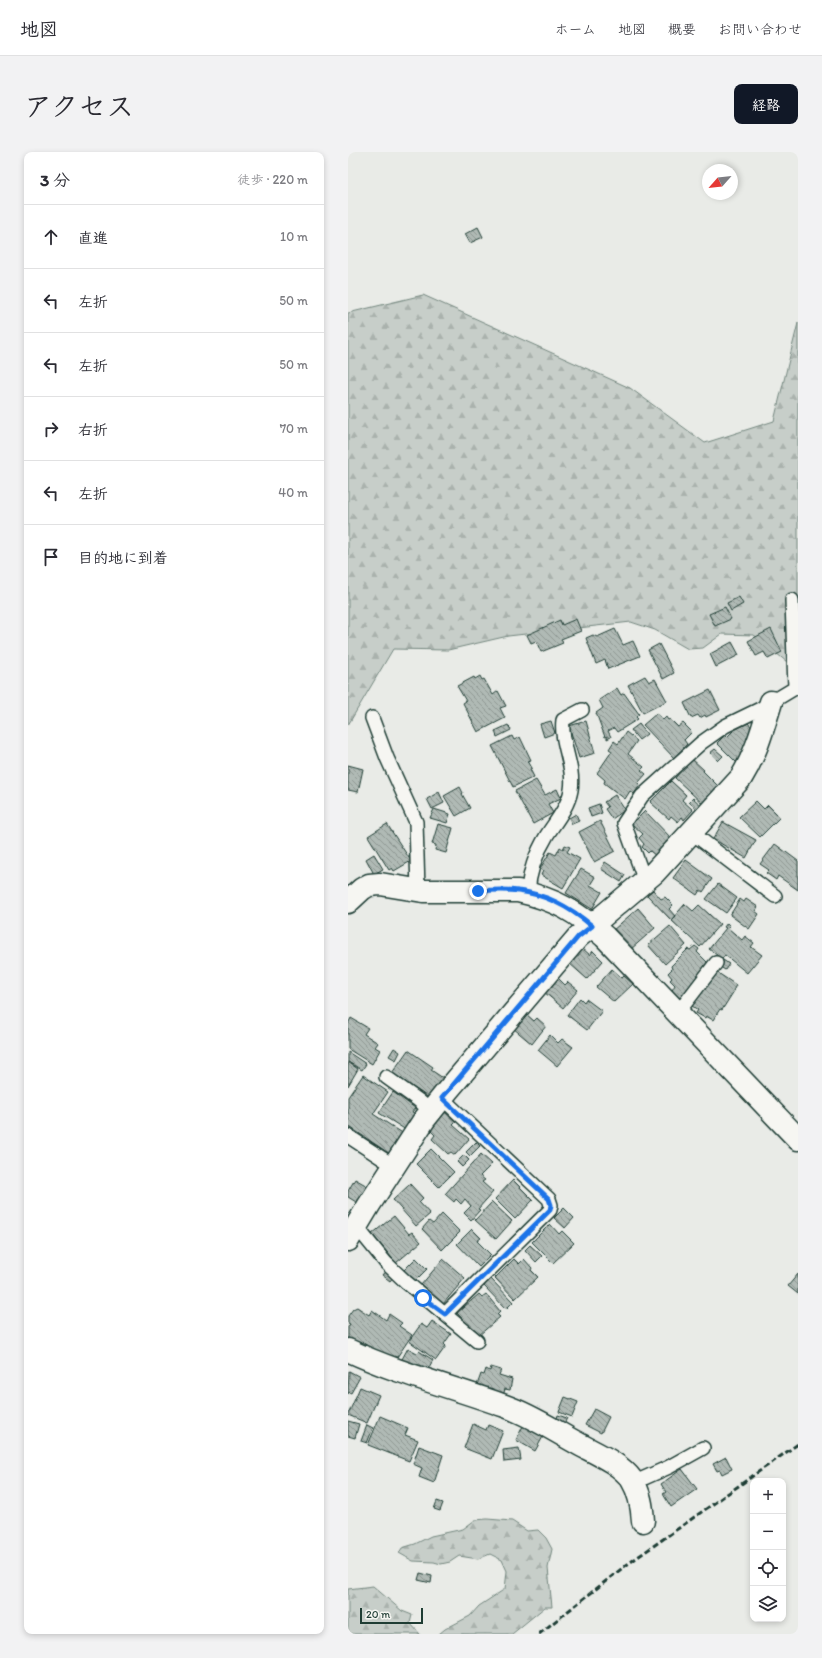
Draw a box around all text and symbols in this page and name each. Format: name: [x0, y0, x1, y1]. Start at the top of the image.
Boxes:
text: 地図: [20, 18, 58, 41]
text: ホーム: [555, 21, 596, 38]
text: 地図: [618, 21, 646, 38]
text: 概要: [668, 21, 696, 38]
text: お問い合わせ: [718, 21, 802, 38]
button: 経路: [734, 84, 798, 124]
text: アクセス: [24, 89, 134, 123]
north arrow: [702, 164, 738, 200]
text: 3 分: [40, 170, 70, 190]
text: 徒歩 · 220 m: [237, 172, 308, 187]
icon: ahead: [40, 226, 62, 248]
text: 直進: [78, 229, 108, 247]
text: 10 m: [280, 229, 308, 244]
icon: left: [40, 290, 62, 312]
text: 左折: [78, 293, 108, 311]
text: 50 m: [279, 293, 308, 308]
icon: left: [40, 354, 62, 376]
text: 左折: [78, 357, 108, 375]
text: 50 m: [279, 357, 308, 372]
icon: right: [40, 418, 62, 440]
text: 右折: [78, 421, 108, 439]
text: 70 m: [280, 421, 308, 436]
icon: left: [40, 482, 62, 504]
text: 左折: [78, 485, 108, 503]
text: 40 m: [278, 485, 308, 500]
icon: arrive: [40, 546, 62, 568]
text: 目的地に到着: [78, 549, 168, 567]
route end: [469, 882, 487, 900]
route start: [414, 1289, 432, 1307]
map controls: [750, 1478, 786, 1622]
button: +: [750, 1478, 786, 1514]
button: −: [750, 1514, 786, 1550]
button: locate: [750, 1550, 786, 1586]
button: layers: [750, 1586, 786, 1622]
scale bar: [360, 1606, 423, 1625]
text: 20 m: [366, 1608, 390, 1621]

